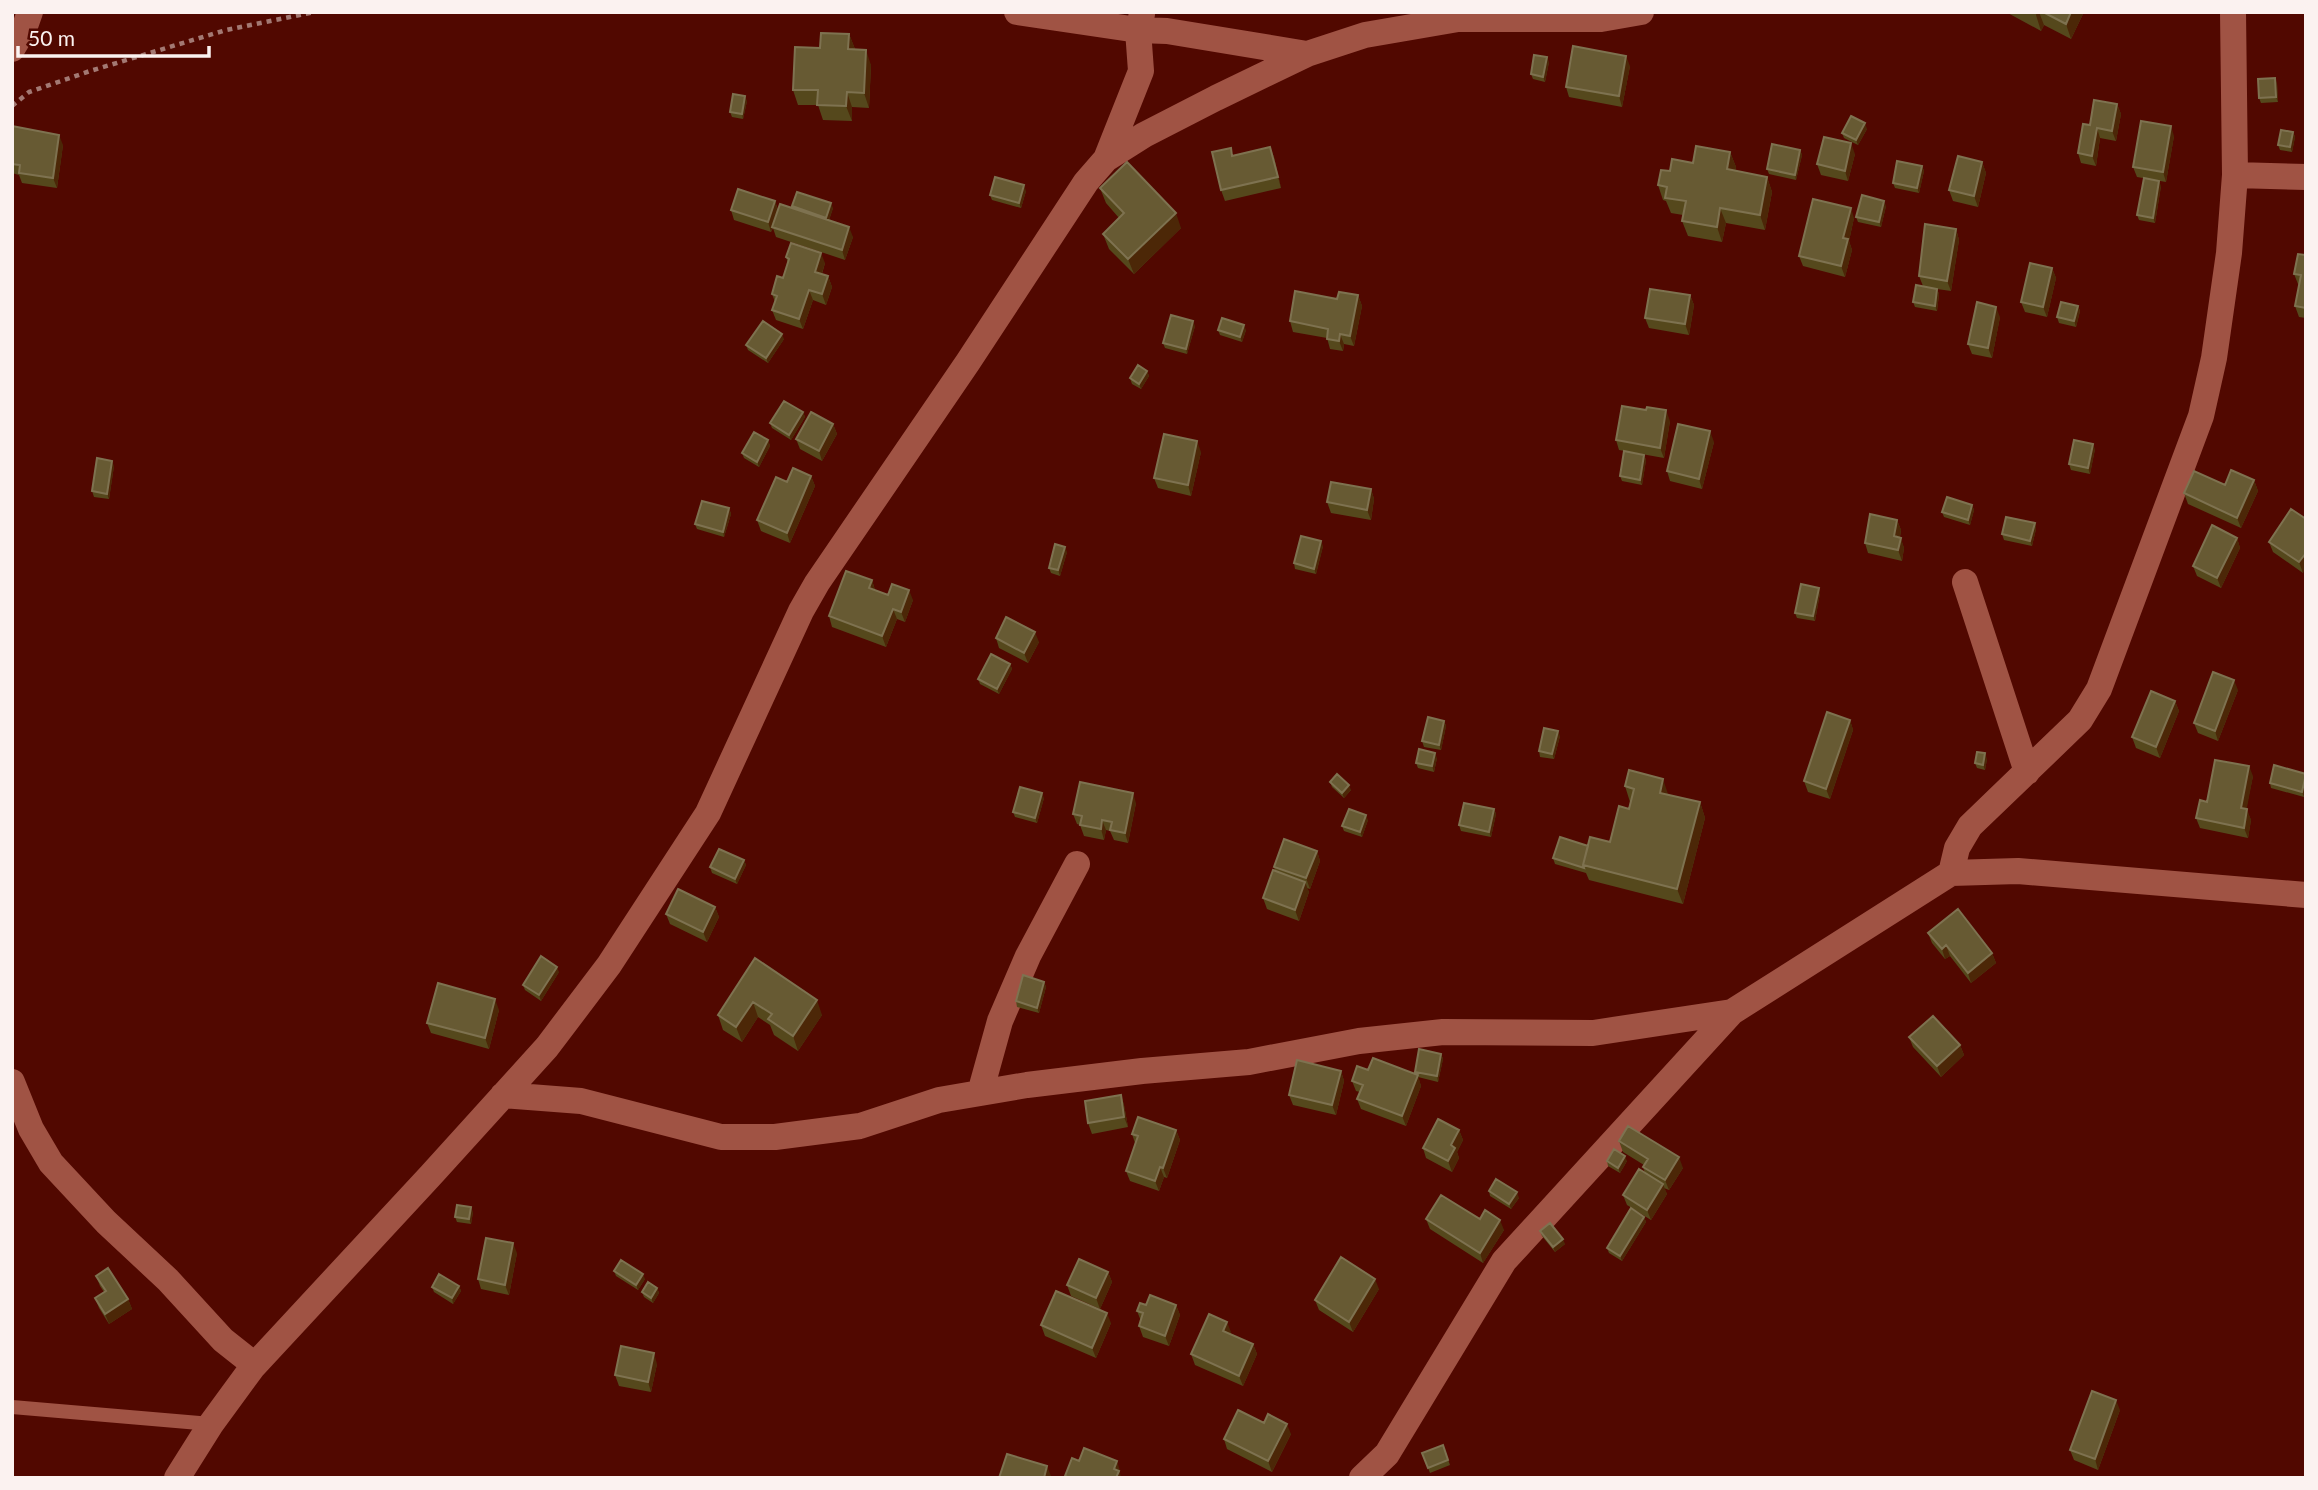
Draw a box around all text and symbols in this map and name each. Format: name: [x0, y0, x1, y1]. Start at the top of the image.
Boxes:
scale bar: [18, 14, 208, 58]
text: 50 m: [28, 25, 75, 50]

